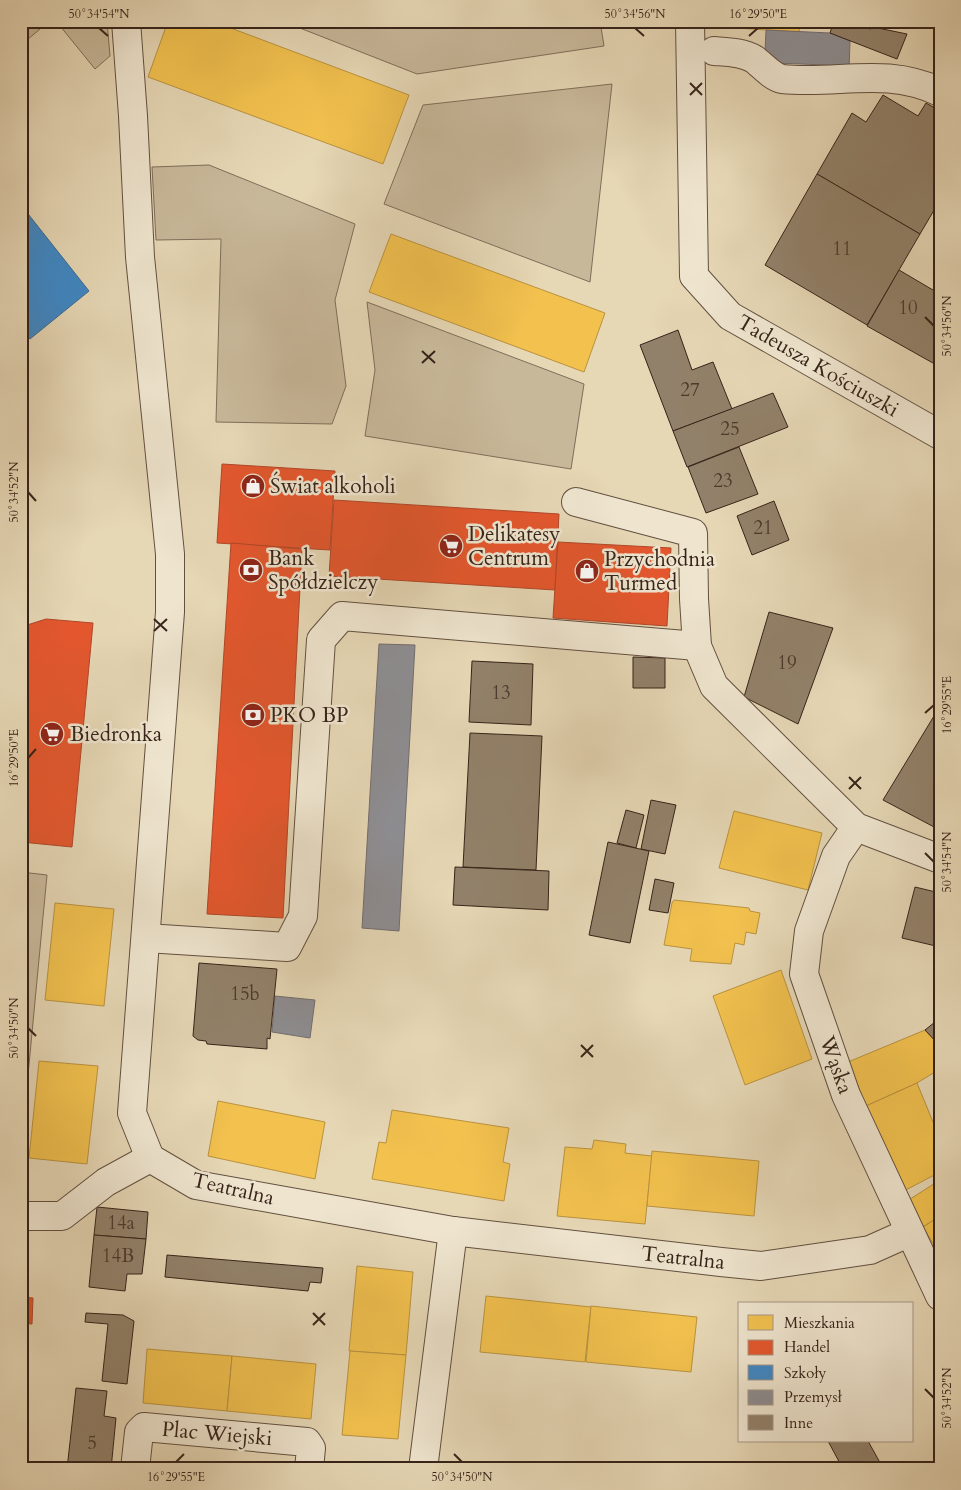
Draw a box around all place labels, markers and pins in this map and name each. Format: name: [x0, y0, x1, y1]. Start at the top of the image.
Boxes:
place label: Świat alkoholi: [270, 471, 396, 501]
shop icon: Świat alkoholi: [240, 473, 266, 499]
place label: Delikatesy Centrum: [468, 520, 560, 573]
supermarket icon: Delikatesy Centrum: [438, 533, 464, 559]
place label: Bank Spółdzielczy: [268, 544, 378, 597]
place label: Przychodnia Turmed: [604, 545, 715, 598]
bank icon: Bank Spółdzielczy: [238, 557, 264, 583]
shop icon: Przychodnia Turmed: [574, 558, 600, 584]
place label: PKO BP: [270, 701, 349, 730]
bank icon: PKO BP: [240, 702, 266, 728]
place label: Biedronka: [70, 720, 162, 749]
supermarket icon: Biedronka: [39, 721, 65, 747]

